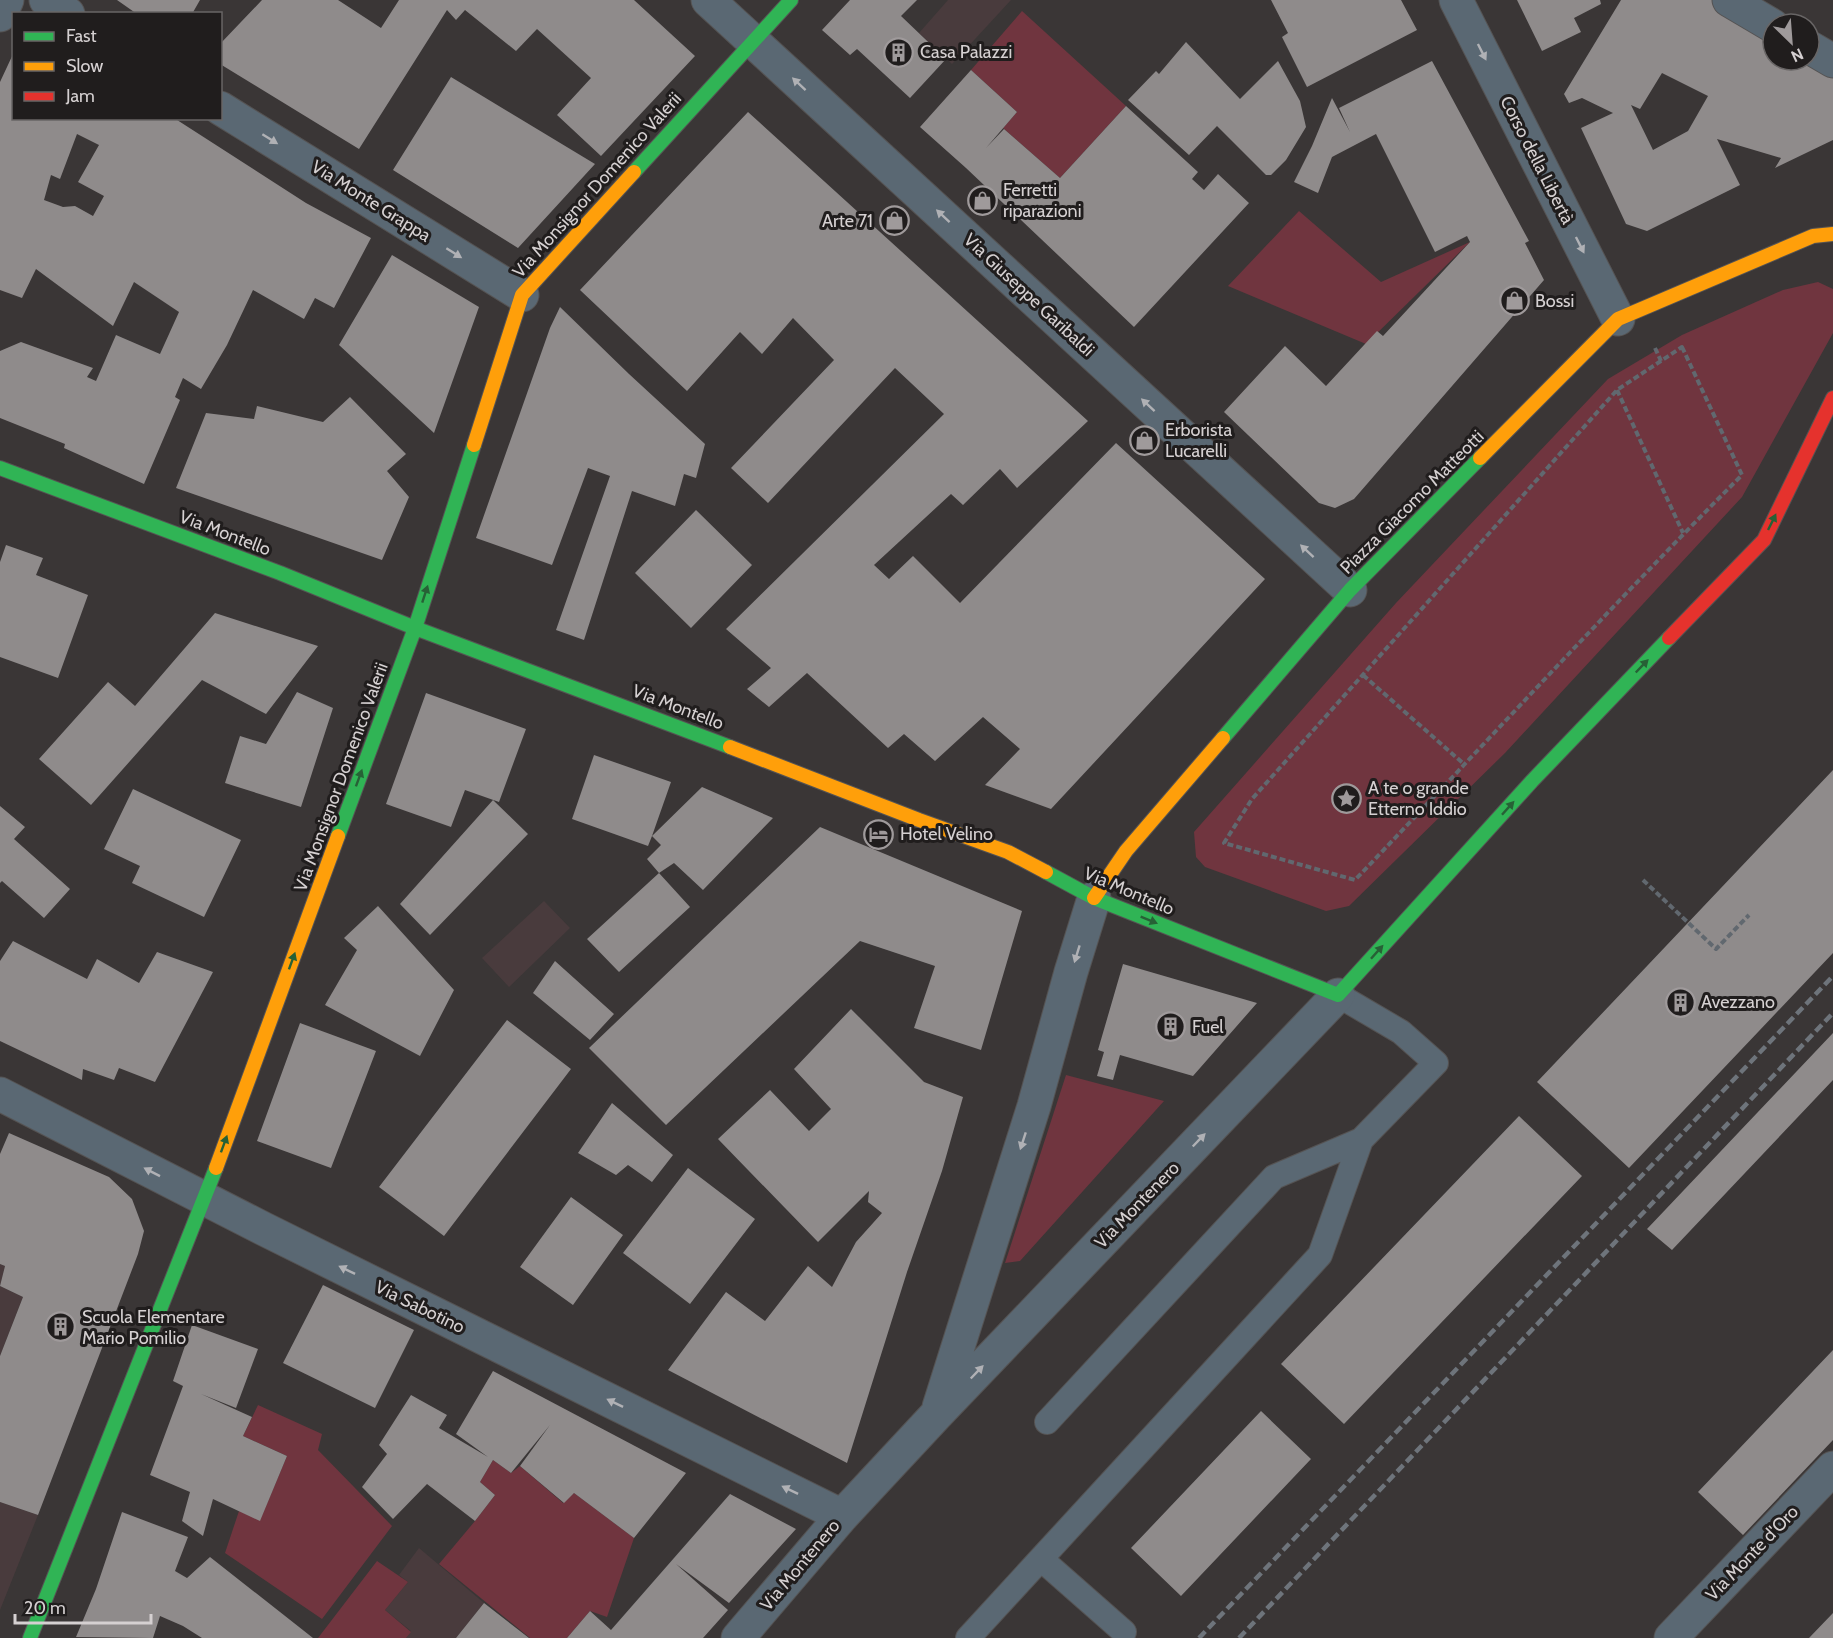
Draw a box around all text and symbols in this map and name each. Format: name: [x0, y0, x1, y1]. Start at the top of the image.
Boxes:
legend: [12, 12, 222, 120]
north arrow: [1761, 12, 1821, 72]
text: Fast: [66, 25, 97, 47]
building icon: Casa Palazzi: [883, 36, 915, 68]
place label: Casa Palazzi: [920, 41, 1012, 63]
one-way arrow: [1478, 44, 1487, 61]
text: N: [1788, 44, 1806, 66]
text: Slow: [66, 55, 103, 77]
one-way arrow: [792, 77, 807, 91]
text: Jam: [65, 85, 95, 107]
street label: Via Monsignor Domenico Valerii: [508, 88, 686, 282]
street label: Corso della Libertà: [1495, 92, 1579, 228]
one-way arrow: [262, 133, 278, 144]
street label: Via Monte Grappa: [307, 155, 435, 247]
place label: Ferretti riparazioni: [1003, 179, 1081, 222]
shop icon: Ferretti riparazioni: [966, 184, 998, 216]
shop icon: Arte 71: [878, 205, 910, 237]
one-way arrow: [935, 209, 950, 223]
place label: Arte 71: [822, 210, 873, 232]
street label: Via Giuseppe Garibaldi: [959, 229, 1099, 361]
one-way arrow: [1575, 236, 1585, 253]
one-way arrow: [446, 247, 462, 258]
shop icon: Bossi: [1498, 285, 1530, 317]
place label: Bossi: [1535, 290, 1574, 312]
one-way arrow: [1141, 399, 1156, 412]
place label: Erborista Lucarelli: [1165, 419, 1232, 462]
shop icon: Erborista Lucarelli: [1128, 424, 1160, 456]
street label: Piazza Giacomo Matteotti: [1335, 425, 1489, 579]
street label: Via Montello: [176, 506, 274, 561]
one-way arrow: [1768, 514, 1777, 531]
one-way arrow: [1300, 545, 1315, 558]
one-way arrow: [421, 585, 431, 603]
street label: Via Monsignor Domenico Valerii: [289, 660, 393, 894]
one-way arrow: [1635, 660, 1649, 674]
street label: Via Montello: [629, 680, 727, 735]
one-way arrow: [355, 769, 365, 787]
place label: A te o grande Etterno Iddio: [1368, 777, 1469, 820]
place icon: A te o grande Etterno Iddio: [1331, 782, 1363, 814]
one-way arrow: [1501, 800, 1515, 815]
hotel icon: Hotel Velino: [863, 818, 895, 850]
place label: Hotel Velino: [900, 823, 993, 845]
street label: Via Montello: [1081, 862, 1178, 920]
one-way arrow: [1140, 915, 1158, 925]
one-way arrow: [1072, 945, 1081, 963]
one-way arrow: [1370, 945, 1383, 960]
one-way arrow: [287, 952, 297, 970]
building icon: Avezzano: [1664, 986, 1696, 1018]
place label: Avezzano: [1701, 991, 1775, 1013]
building icon: Fuel: [1155, 1011, 1187, 1043]
place label: Fuel: [1192, 1016, 1224, 1038]
one-way arrow: [1018, 1132, 1027, 1150]
one-way arrow: [1192, 1133, 1206, 1148]
one-way arrow: [220, 1135, 230, 1153]
street label: Via Montenero: [1090, 1157, 1184, 1253]
one-way arrow: [143, 1167, 160, 1177]
one-way arrow: [338, 1265, 355, 1275]
street label: Via Sabotino: [372, 1276, 469, 1338]
place label: Scuola Elementare Mario Pomilio: [82, 1306, 225, 1349]
building icon: Scuola Elementare Mario Pomilio: [45, 1311, 77, 1343]
one-way arrow: [970, 1365, 984, 1380]
one-way arrow: [607, 1399, 624, 1408]
one-way arrow: [781, 1485, 798, 1495]
street label: Via Monte d'Oro: [1701, 1501, 1803, 1605]
street label: Via Montenero: [755, 1515, 845, 1615]
scale bar: [15, 1587, 152, 1625]
text: 20 m: [24, 1597, 66, 1619]

